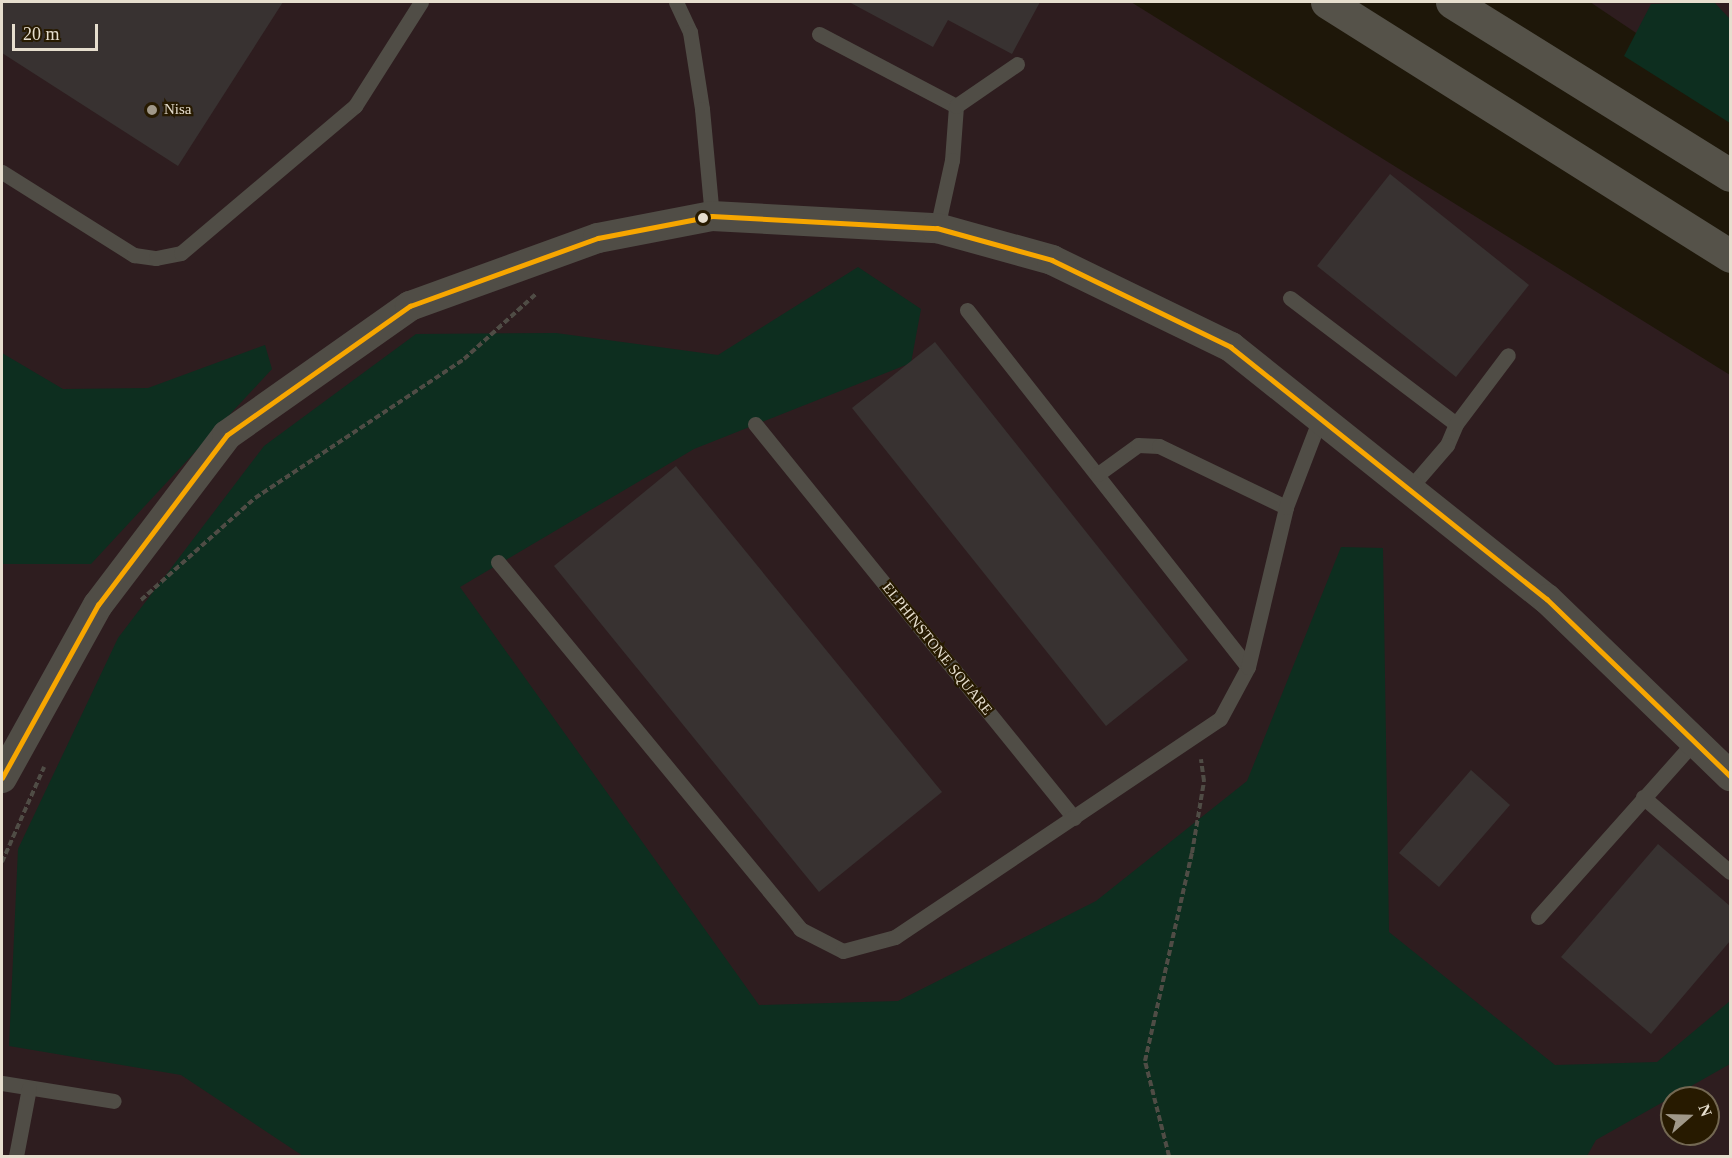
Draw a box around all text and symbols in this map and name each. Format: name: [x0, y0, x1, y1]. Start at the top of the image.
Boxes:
scale bar: [15, 12, 100, 50]
text: 20 m: [23, 24, 60, 44]
place label: Nisa: [164, 101, 191, 119]
marker: Nisa: [145, 103, 159, 117]
unlabelled marker: [697, 212, 709, 224]
street label: ELPHINSTONE SQUARE: [878, 579, 996, 719]
north arrow: [1660, 1086, 1720, 1146]
text: N: [1696, 1102, 1715, 1119]

